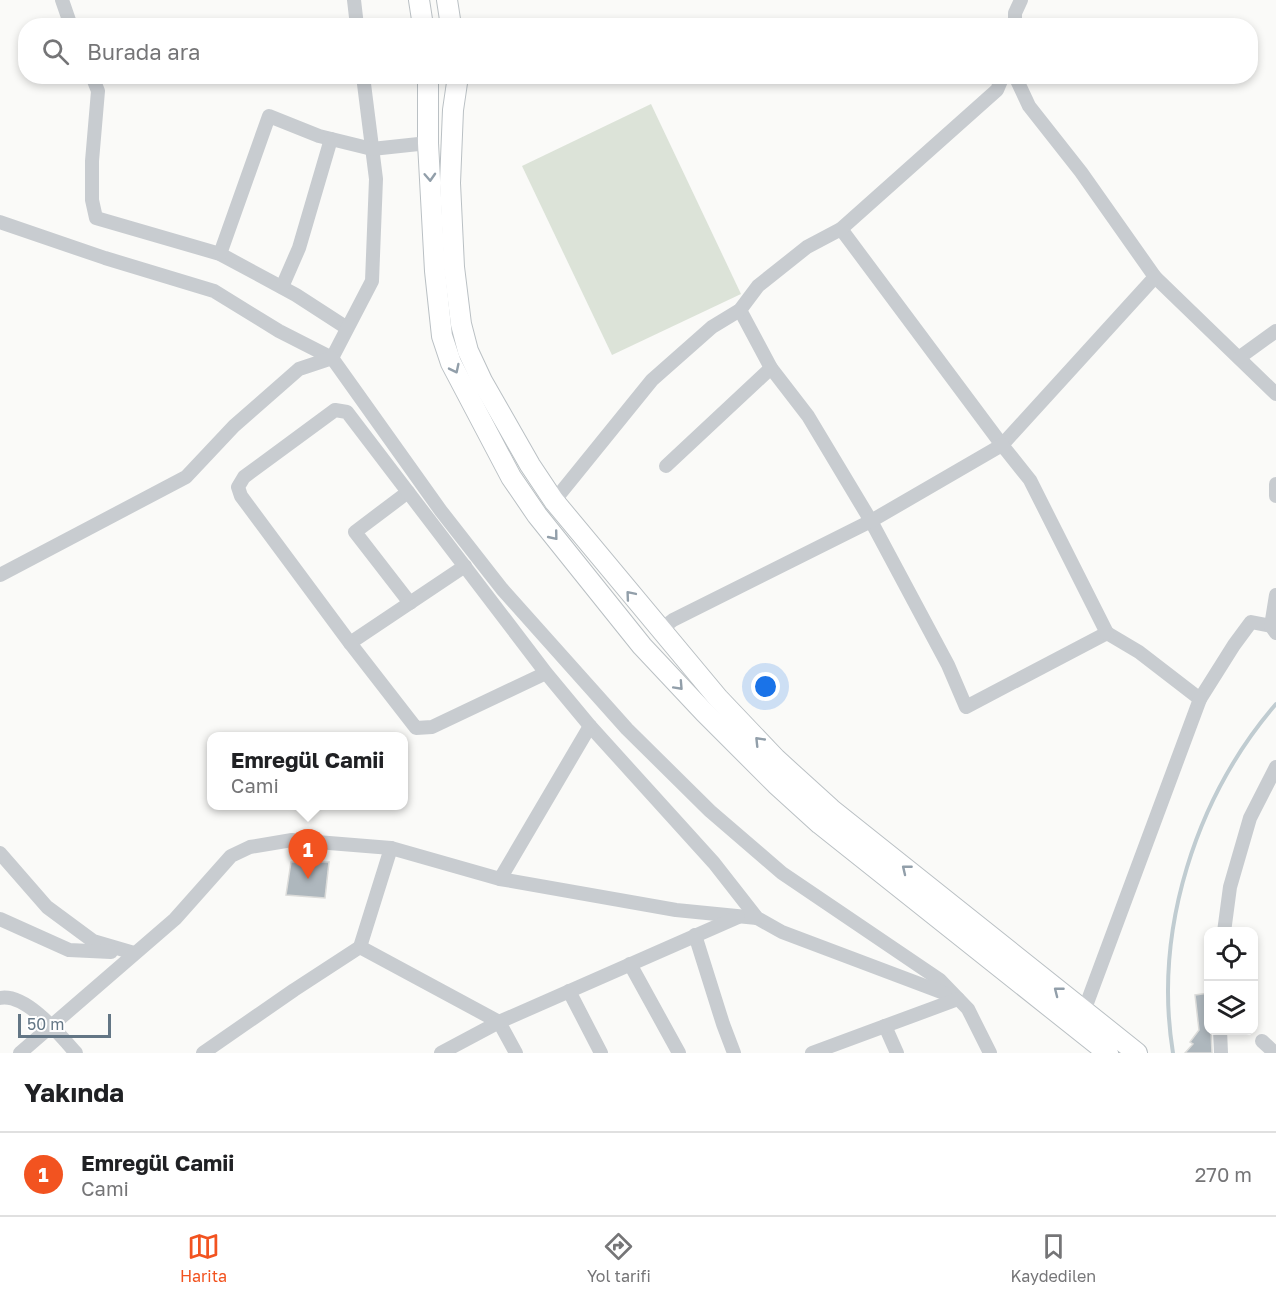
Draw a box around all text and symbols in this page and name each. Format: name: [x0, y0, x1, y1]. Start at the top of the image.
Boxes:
search box: [18, 18, 1258, 84]
icon: search: [39, 35, 72, 68]
text: Burada ara: [87, 38, 201, 65]
one-way arrow: [423, 172, 436, 181]
one-way arrow: [447, 363, 459, 374]
one-way arrow: [547, 529, 558, 540]
one-way arrow: [627, 591, 638, 602]
your location: [751, 672, 780, 701]
one-way arrow: [672, 679, 683, 689]
popup: [207, 732, 408, 810]
one-way arrow: [755, 737, 766, 748]
text: Emregül Camii: [231, 746, 384, 773]
text: Cami: [231, 773, 279, 797]
pin: 1: [288, 830, 328, 879]
one-way arrow: [901, 866, 912, 877]
map controls: [1204, 927, 1258, 1035]
button: locate: [1204, 927, 1258, 981]
button: layers: [1204, 981, 1258, 1035]
one-way arrow: [1054, 987, 1065, 998]
scale bar: [18, 1011, 111, 1038]
text: 50 m: [27, 1014, 64, 1034]
text: Yakında: [24, 1077, 124, 1108]
text: Emregül Camii: [81, 1149, 234, 1176]
text: 1: [38, 1162, 49, 1186]
text: 270 m: [1195, 1162, 1252, 1186]
text: Cami: [81, 1176, 129, 1200]
tab: Harita: [180, 1230, 227, 1286]
tab: Yol tarifi: [587, 1230, 651, 1286]
tab: Kaydedilen: [1010, 1230, 1096, 1286]

